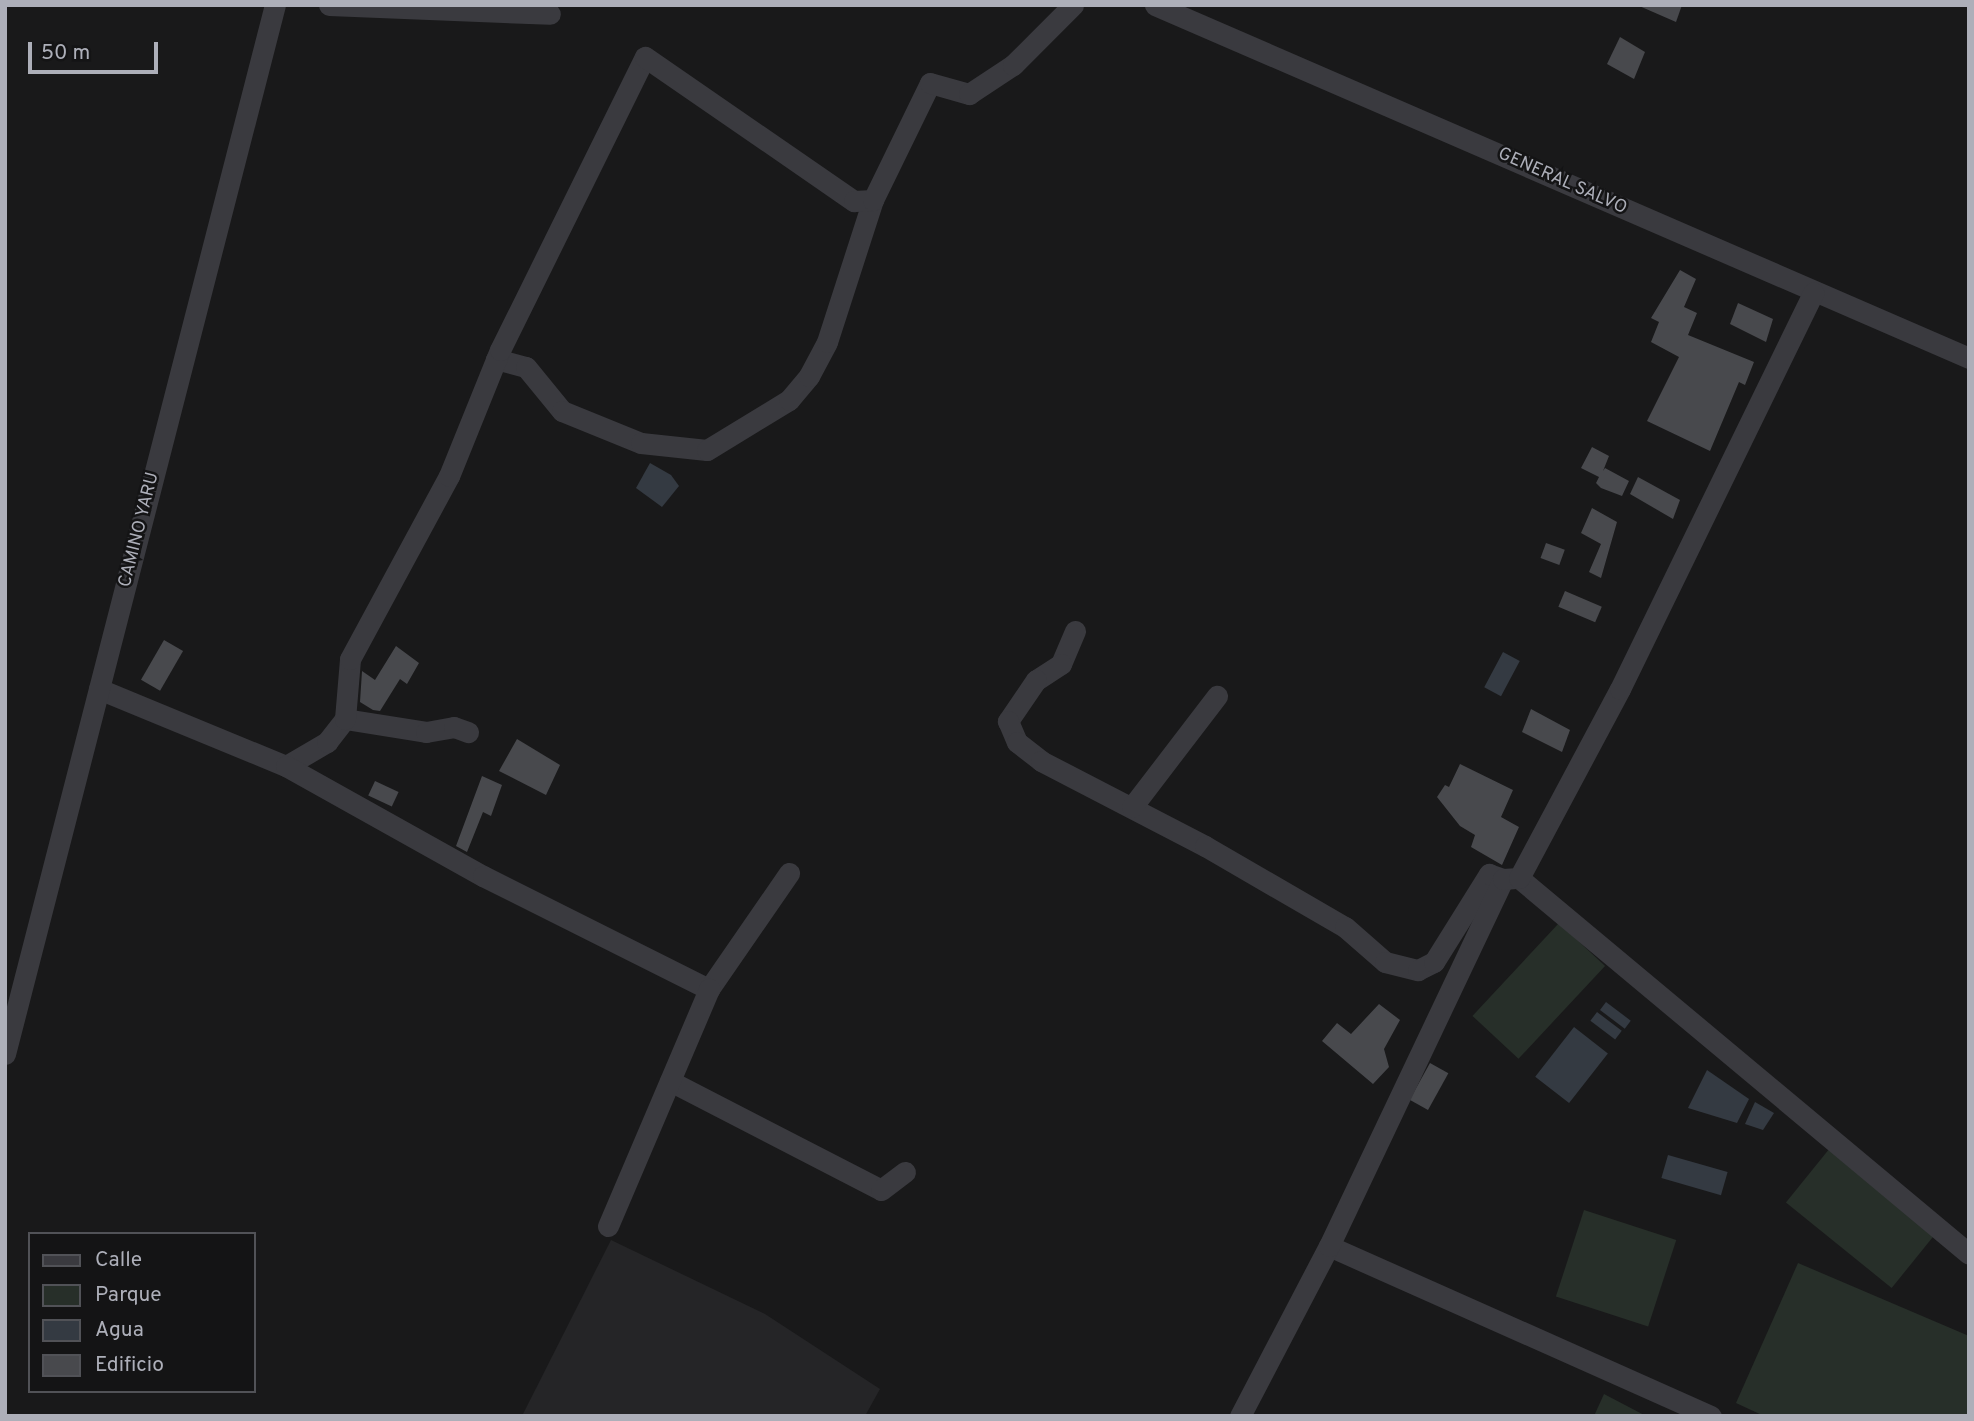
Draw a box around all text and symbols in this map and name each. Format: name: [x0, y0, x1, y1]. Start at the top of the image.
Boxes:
scale bar: [32, 28, 161, 72]
text: 50 m: [41, 40, 90, 67]
street label: GENERAL SALVO: [1494, 144, 1630, 220]
street label: CAMINO YARU: [115, 470, 165, 590]
legend: [28, 1232, 256, 1393]
text: Calle: [95, 1247, 142, 1274]
text: Parque: [95, 1282, 162, 1309]
text: Agua: [95, 1317, 144, 1344]
text: Edificio: [95, 1352, 164, 1379]

